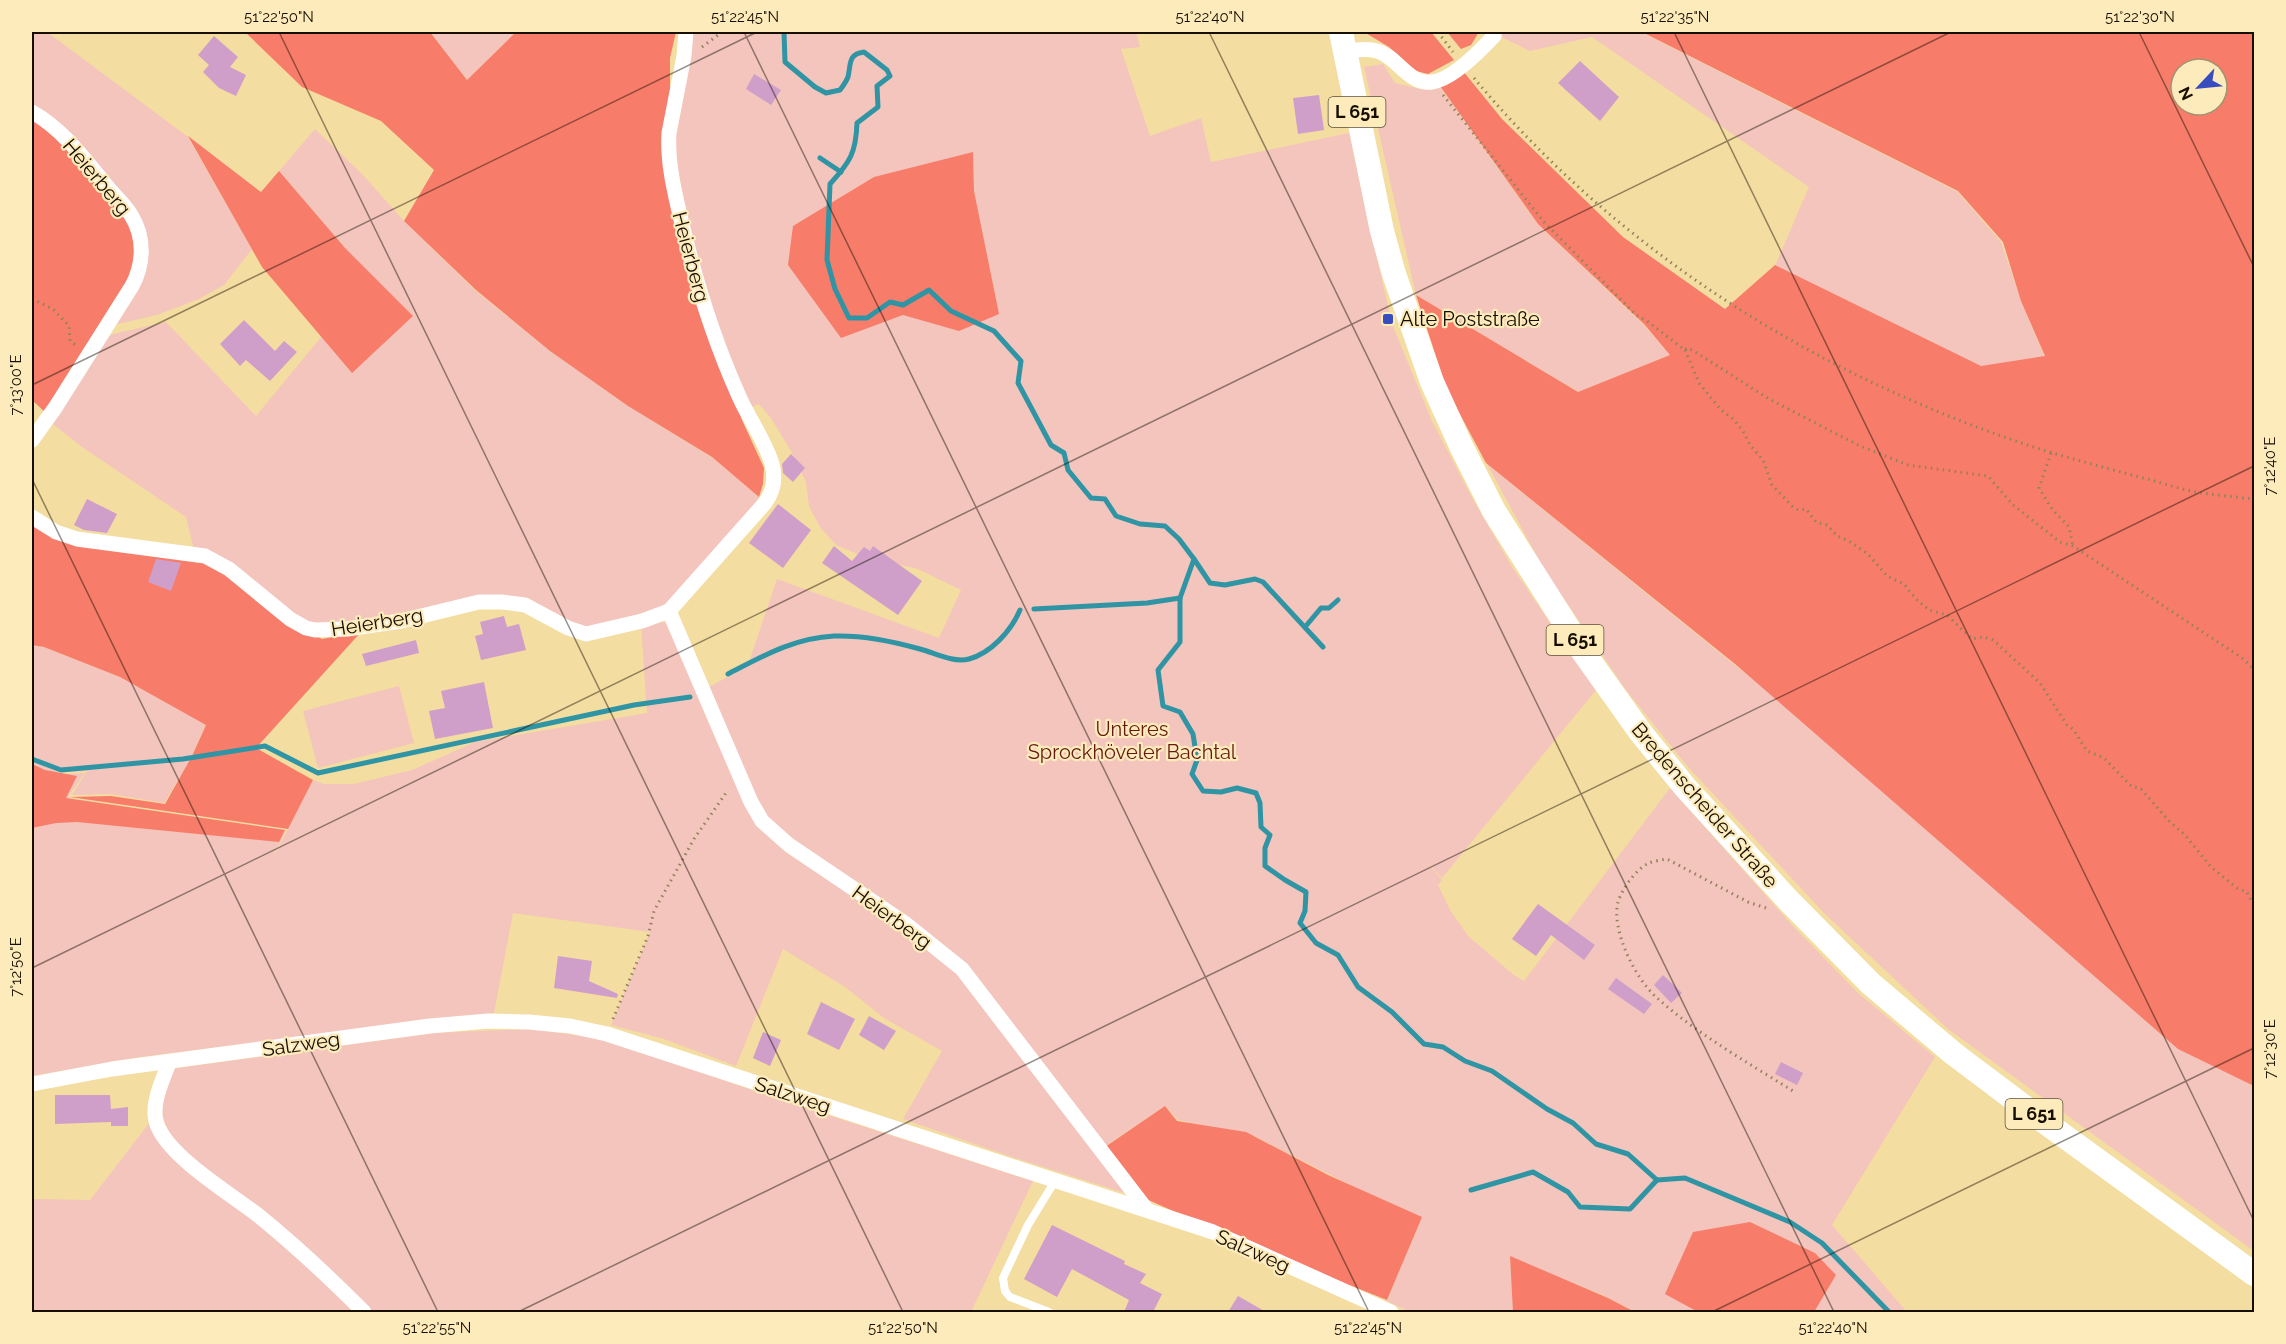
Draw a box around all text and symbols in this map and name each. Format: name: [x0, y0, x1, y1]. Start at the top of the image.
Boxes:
text: 51°22'50"N: [244, 8, 314, 26]
text: 51°22'45"N: [711, 8, 779, 26]
text: 51°22'40"N: [1176, 8, 1244, 26]
text: 51°22'35"N: [1641, 8, 1709, 26]
text: 51°22'30"N: [2105, 8, 2175, 26]
north arrow: [2169, 57, 2229, 117]
text: N: [2175, 84, 2197, 103]
road number: L 651: [1328, 97, 1386, 127]
street label: Heierberg: [58, 134, 136, 220]
street label: Heierberg: [667, 209, 715, 305]
place label: Alte Poststraße: [1400, 307, 1540, 331]
marker: Alte Poststraße: [1381, 312, 1395, 326]
text: 7°13'00"E: [7, 354, 25, 416]
text: 7°12'40"E: [2261, 437, 2279, 495]
street label: Heierberg: [329, 603, 425, 641]
road number: L 651: [1546, 625, 1604, 655]
park label: Unteres Sprockhöveler Bachtal: [1028, 717, 1237, 764]
street label: Bredenscheider Straße: [1627, 717, 1783, 893]
street label: Heierberg: [847, 880, 937, 954]
text: 7°12'50"E: [7, 937, 25, 997]
text: 7°12'30"E: [2261, 1019, 2279, 1079]
street label: Salzweg: [261, 1027, 341, 1061]
street label: Salzweg: [752, 1071, 834, 1119]
road number: L 651: [2006, 1099, 2062, 1129]
street label: Salzweg: [1212, 1224, 1294, 1278]
text: 51°22'55"N: [403, 1319, 471, 1337]
text: 51°22'50"N: [868, 1319, 938, 1337]
text: 51°22'45"N: [1334, 1319, 1402, 1337]
text: 51°22'40"N: [1799, 1319, 1867, 1337]

